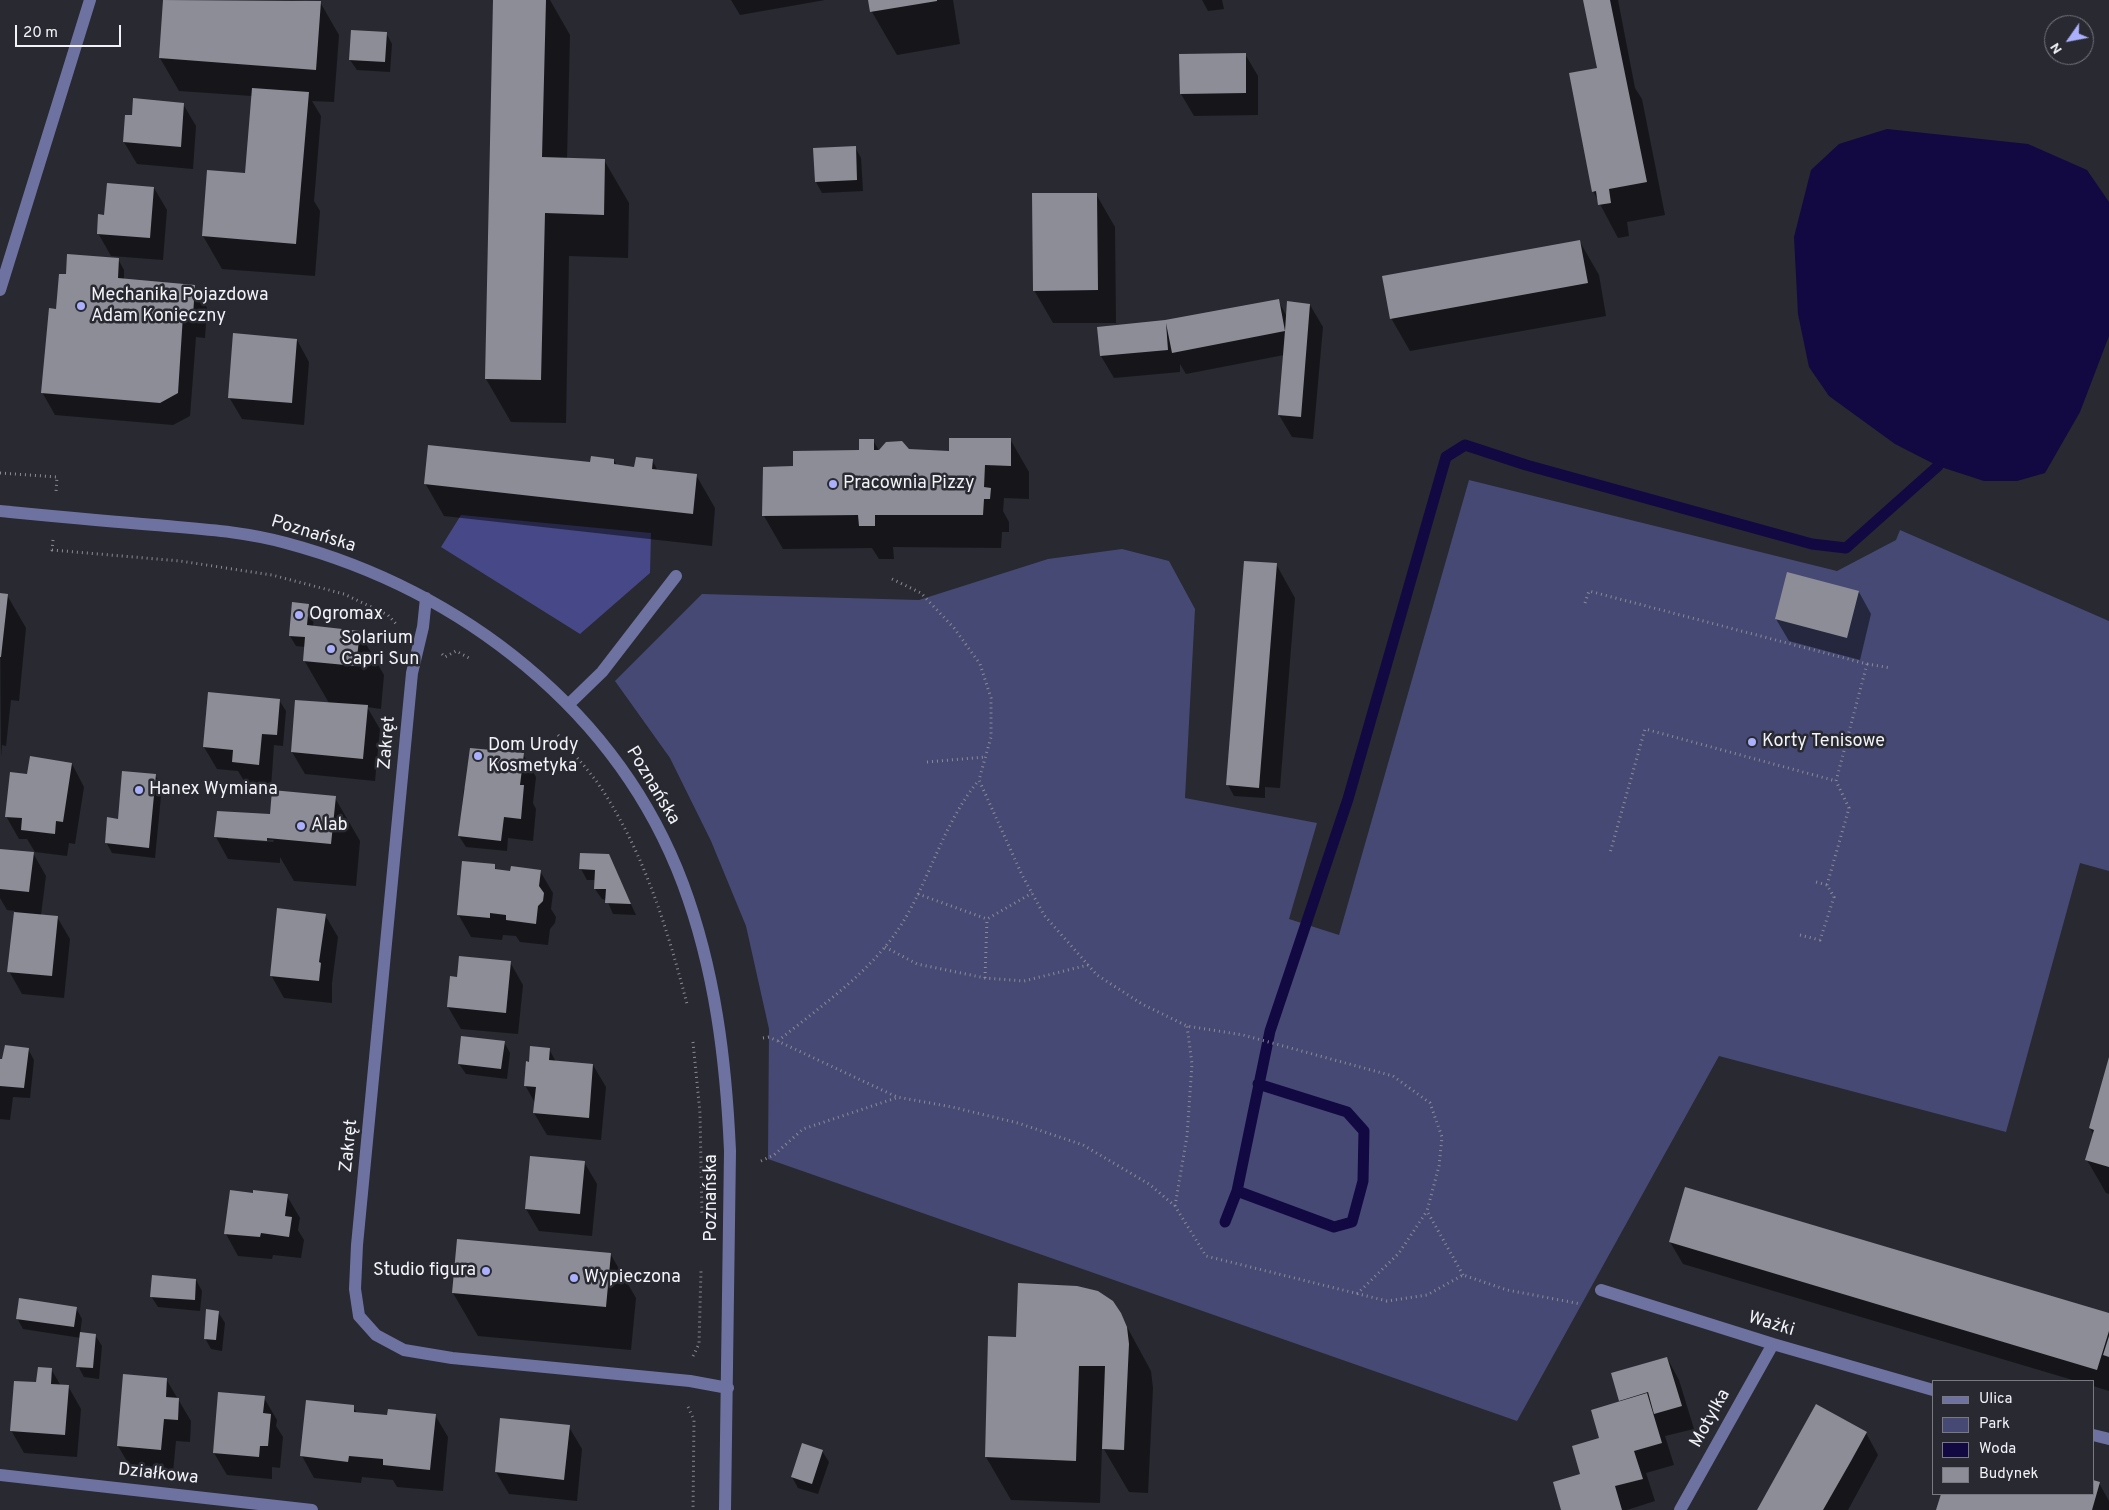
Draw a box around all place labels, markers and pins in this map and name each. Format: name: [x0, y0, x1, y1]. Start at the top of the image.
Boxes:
place label: Mechanika Pojazdowa Adam Konieczny: [91, 285, 268, 328]
marker: Mechanika Pojazdowa Adam Konieczny: [75, 300, 87, 312]
place label: Pracownia Pizzy: [843, 473, 974, 495]
marker: Pracownia Pizzy: [827, 478, 839, 490]
place label: Ogromax: [309, 604, 383, 626]
marker: Ogromax: [293, 609, 305, 621]
place label: Solarium Capri Sun: [341, 628, 419, 670]
marker: Solarium Capri Sun: [325, 643, 337, 655]
place label: Korty Tenisowe: [1762, 731, 1885, 753]
place label: Dom Urody Kosmetyka: [488, 735, 578, 778]
marker: Korty Tenisowe: [1746, 736, 1758, 748]
marker: Dom Urody Kosmetyka: [472, 750, 484, 762]
place label: Hanex Wymiana: [149, 779, 278, 801]
marker: Hanex Wymiana: [133, 784, 145, 796]
place label: Alab: [311, 815, 348, 837]
marker: Alab: [295, 820, 307, 832]
place label: Studio figura: [373, 1260, 476, 1282]
marker: Studio figura: [480, 1265, 492, 1277]
place label: Wypieczona: [584, 1267, 681, 1289]
marker: Wypieczona: [568, 1272, 580, 1284]

